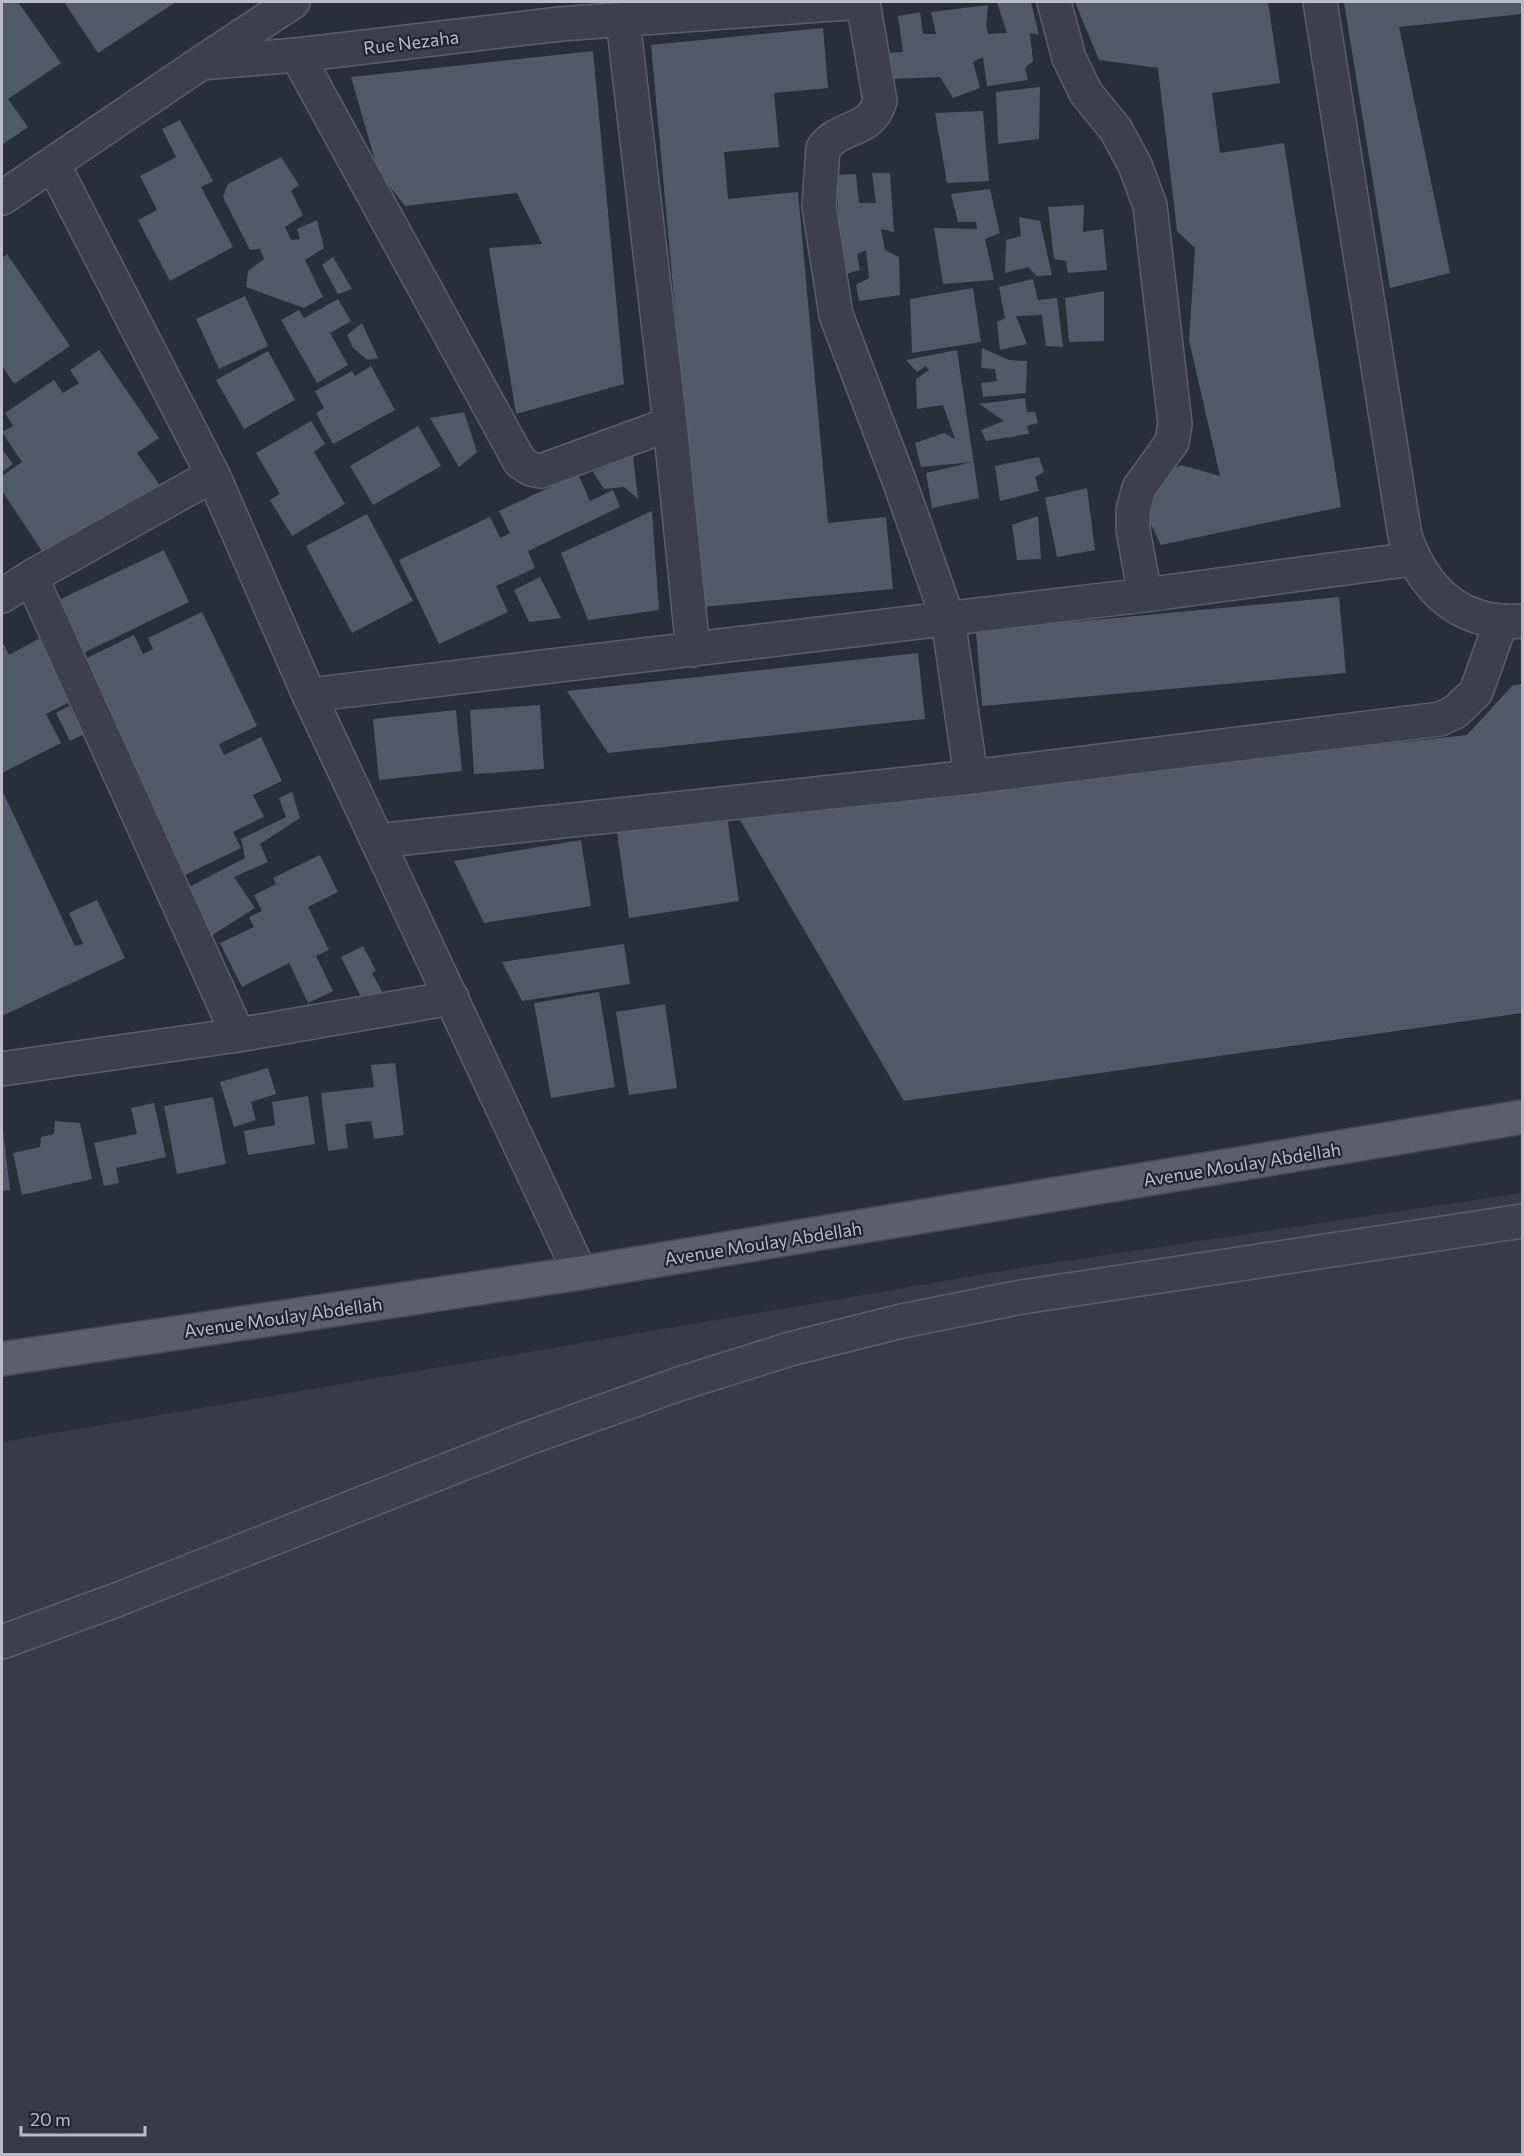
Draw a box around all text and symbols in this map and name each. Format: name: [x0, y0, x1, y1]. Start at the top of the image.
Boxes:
street label: Rue Nezaha: [362, 25, 460, 59]
street label: Avenue Moulay Abdellah: [1142, 1138, 1342, 1190]
street label: Avenue Moulay Abdellah: [663, 1217, 863, 1269]
street label: Avenue Moulay Abdellah: [183, 1292, 383, 1342]
scale bar: [21, 2099, 146, 2137]
text: 20 m: [30, 2108, 71, 2130]

